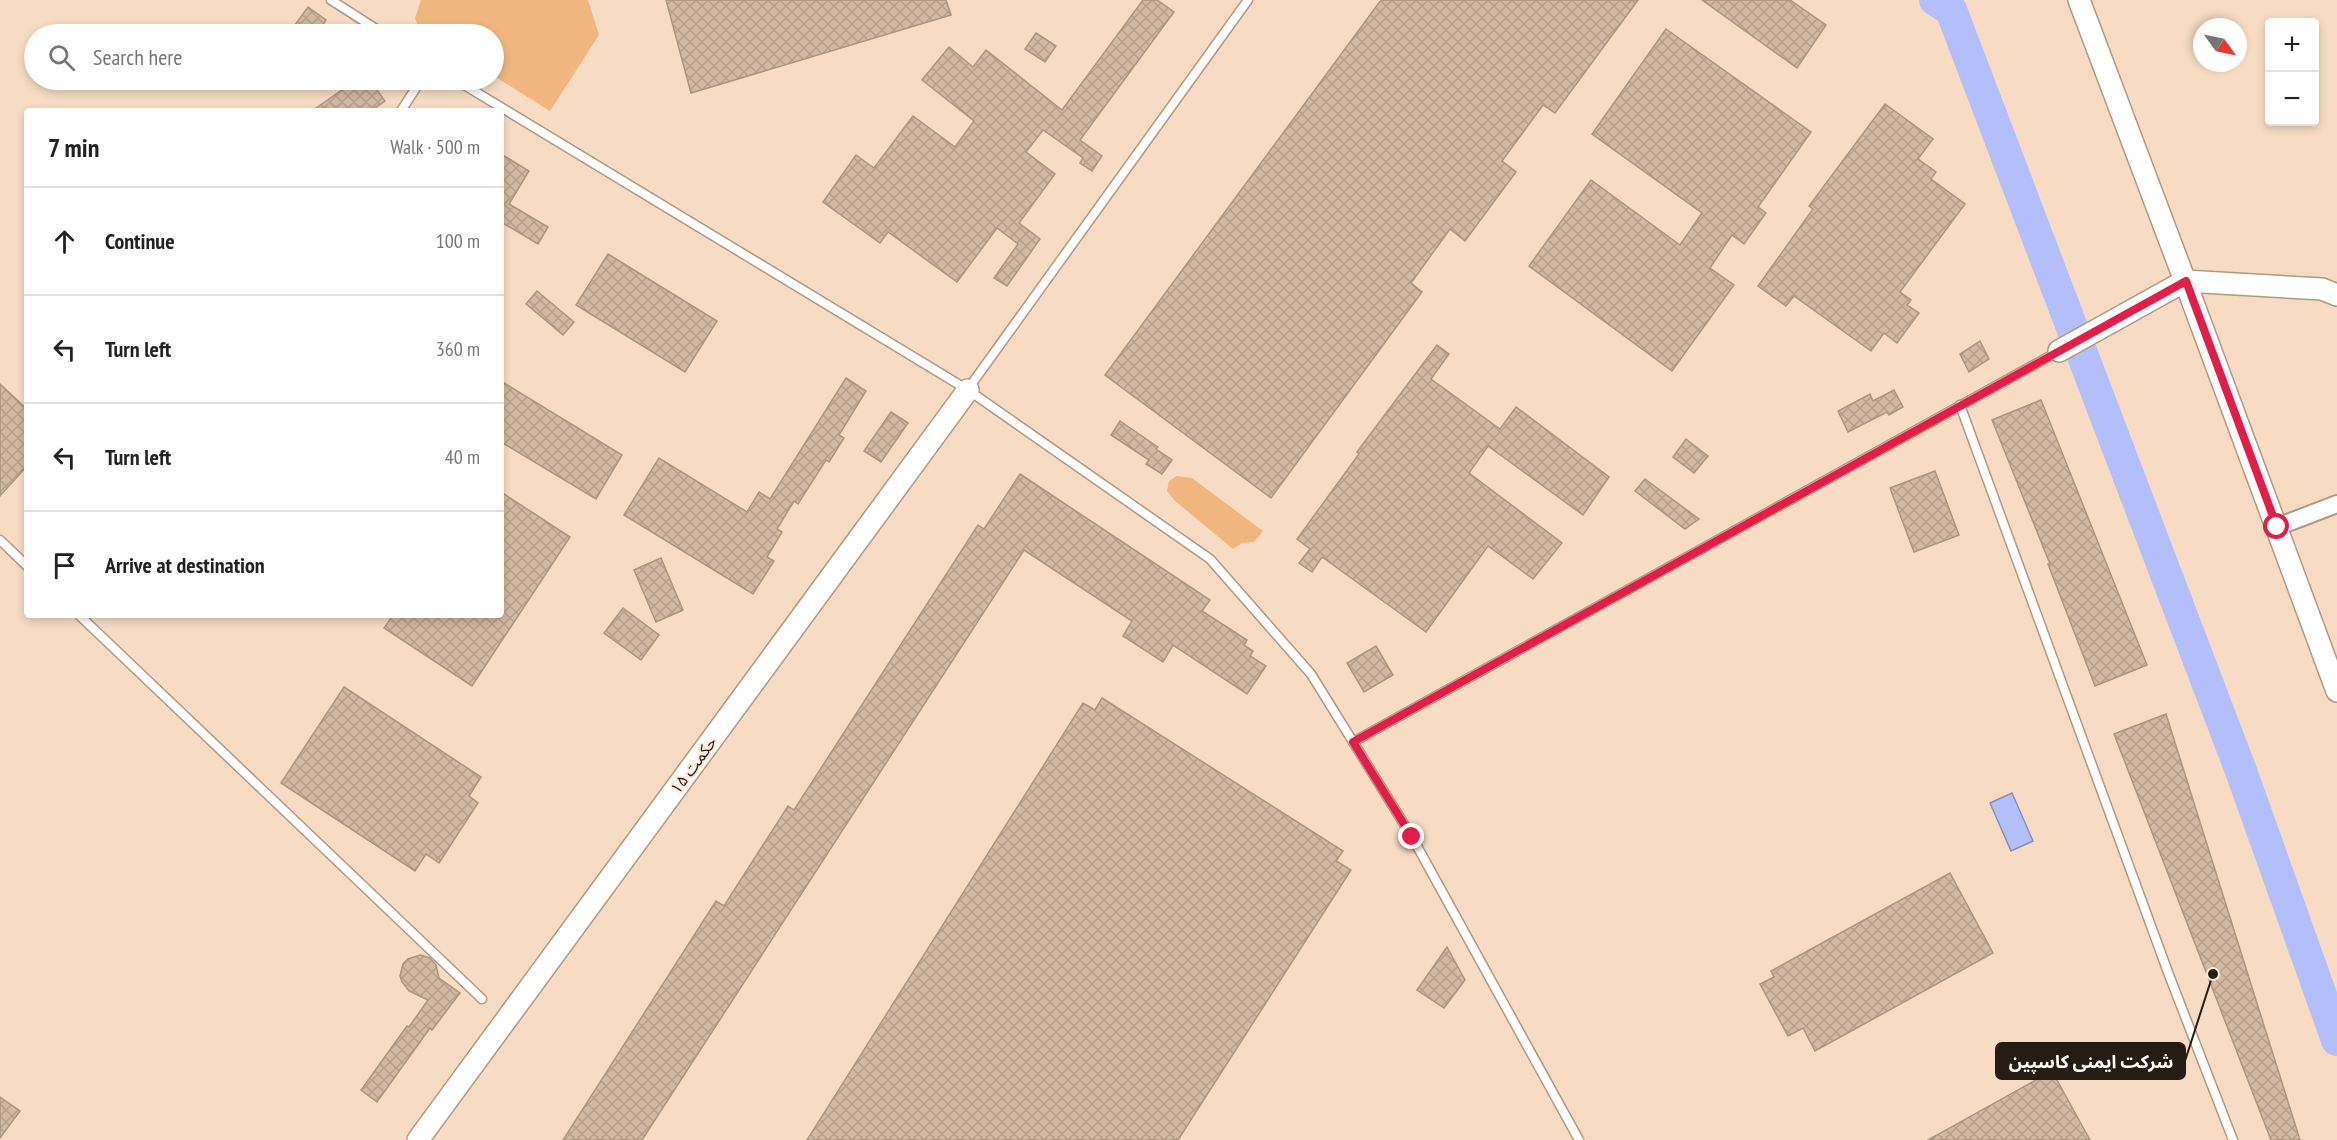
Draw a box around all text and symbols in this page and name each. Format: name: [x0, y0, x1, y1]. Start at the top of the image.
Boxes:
north arrow: [2193, 18, 2247, 72]
map controls: [2265, 18, 2319, 126]
button: +: [2265, 18, 2319, 72]
search box: [24, 24, 504, 90]
icon: search: [45, 41, 78, 74]
text: Search here: [93, 43, 182, 71]
button: −: [2265, 72, 2319, 126]
text: 7 min: [48, 131, 99, 164]
text: Walk · 500 m: [390, 134, 480, 160]
icon: ahead: [48, 225, 81, 258]
text: Continue: [105, 227, 175, 255]
text: 100 m: [436, 228, 480, 254]
icon: left: [48, 333, 81, 366]
text: Turn left: [105, 335, 171, 363]
text: 360 m: [436, 336, 480, 362]
icon: left: [48, 441, 81, 474]
text: Turn left: [105, 443, 171, 471]
text: 40 m: [445, 444, 480, 470]
route start: [2263, 513, 2289, 539]
icon: arrive: [48, 549, 81, 582]
text: Arrive at destination: [105, 551, 265, 579]
street label: حکمت ۱۵: [666, 732, 720, 798]
route end: [1398, 823, 1424, 849]
callout: شرکت ایمنی کاسپین: [1996, 1043, 2185, 1079]
text: شرکت ایمنی کاسپین: [2009, 1050, 2173, 1074]

